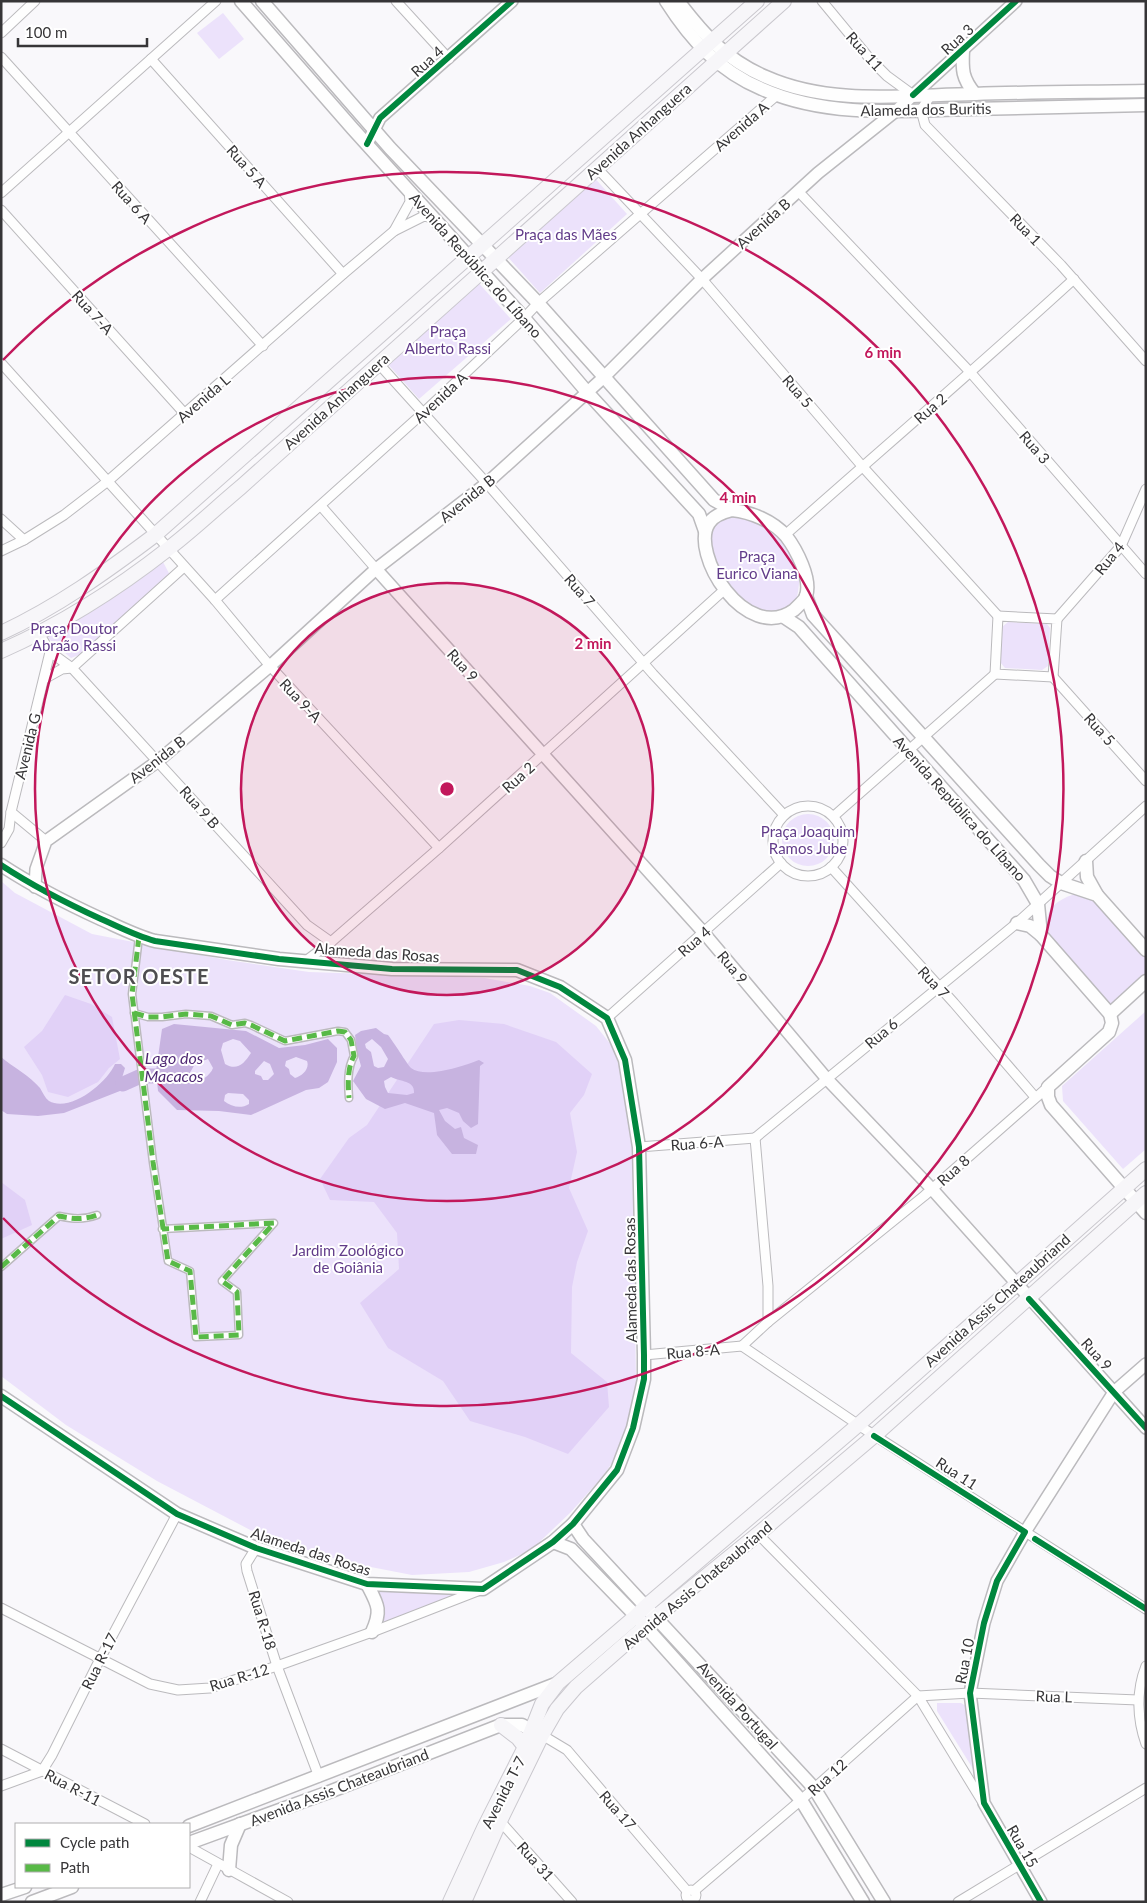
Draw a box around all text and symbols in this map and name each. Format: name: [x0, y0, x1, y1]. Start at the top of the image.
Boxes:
scale bar: [18, 15, 146, 47]
street label: Rua 3: [937, 20, 977, 58]
text: 100 m: [25, 23, 67, 41]
street label: Rua 11: [843, 28, 887, 74]
street label: Rua 4: [407, 42, 447, 80]
street label: Avenida Anhanguera: [582, 79, 694, 183]
street label: Avenida A: [710, 97, 773, 155]
street label: Alameda dos Buritis: [860, 99, 992, 119]
street label: Rua 5 A: [223, 141, 271, 192]
street label: Rua 6 A: [108, 177, 156, 228]
street label: Avenida República do Líbano: [406, 189, 546, 341]
street label: Avenida B: [732, 194, 794, 252]
street label: Rua 1: [1007, 209, 1045, 249]
park label: Praça das Mães: [515, 225, 617, 243]
street label: Rua 7-A: [69, 286, 118, 338]
park label: Praça Alberto Rassi: [405, 322, 491, 357]
text: 6 min: [864, 343, 902, 361]
street label: Avenida Anhanguera: [280, 349, 392, 453]
street label: Avenida A: [410, 367, 471, 426]
street label: Avenida L: [173, 370, 233, 426]
street label: Rua 5: [779, 371, 817, 411]
street label: Rua 2: [910, 389, 950, 427]
street label: Rua 3: [1016, 427, 1054, 467]
street label: Avenida B: [436, 470, 498, 526]
text: 4 min: [719, 488, 757, 506]
street label: Rua 4: [1090, 538, 1128, 578]
park label: Praça Eurico Viana: [716, 547, 798, 582]
street label: Rua 7: [561, 570, 599, 610]
park label: Praça Doutor Abraão Rassi: [30, 619, 118, 654]
text: 2 min: [574, 634, 612, 652]
street label: Rua 9: [444, 645, 482, 685]
street label: Rua 9-A: [276, 674, 326, 726]
street label: Rua 5: [1081, 709, 1119, 749]
street label: Avenida G: [10, 711, 44, 781]
street label: Avenida B: [125, 731, 189, 787]
street label: Avenida República do Líbano: [890, 732, 1030, 884]
street label: Rua 2: [498, 758, 538, 796]
centre of rings: [438, 780, 456, 798]
street label: Rua 9 B: [176, 782, 224, 832]
park label: Praça Joaquim Ramos Jube: [761, 822, 855, 857]
street label: Rua 4: [674, 922, 714, 960]
street label: Alameda das Rosas: [314, 939, 440, 965]
street label: Rua 9: [714, 947, 752, 987]
street label: Rua 7: [915, 962, 954, 1002]
district label: SETOR OESTE: [69, 964, 210, 988]
street label: Rua 6: [861, 1014, 901, 1052]
water label: Lago dos Macacos: [145, 1048, 204, 1085]
street label: Rua 6-A: [670, 1132, 725, 1154]
street label: Rua 8: [933, 1151, 973, 1189]
street label: Alameda das Rosas: [620, 1217, 640, 1343]
street label: Avenida Assis Chateaubriand: [920, 1230, 1074, 1370]
park label: Jardim Zoológico de Goiânia: [292, 1241, 404, 1276]
street label: Rua 9: [1078, 1334, 1116, 1374]
street label: Rua 8-A: [666, 1340, 721, 1362]
street label: Rua 11: [933, 1453, 981, 1493]
street label: Avenida Assis Chateaubriand: [619, 1517, 775, 1653]
street label: Alameda das Rosas: [249, 1523, 373, 1579]
street label: Rua R-18: [245, 1588, 281, 1652]
street label: Rua R-17: [77, 1629, 121, 1692]
street label: Rua 10: [951, 1636, 977, 1685]
street label: Avenida Portugal: [694, 1657, 782, 1753]
street label: Rua R-12: [207, 1659, 271, 1695]
street label: Rua L: [1035, 1686, 1073, 1706]
street label: Avenida Assis Chateaubriand: [247, 1745, 431, 1829]
street label: Avenida T-7: [477, 1753, 529, 1831]
street label: Rua 12: [804, 1755, 850, 1799]
street label: Rua R-11: [42, 1765, 104, 1809]
street label: Rua 17: [596, 1787, 640, 1834]
street label: Rua 15: [1004, 1822, 1042, 1870]
legend: [15, 1823, 190, 1888]
text: Cycle path: [60, 1833, 129, 1851]
street label: Rua 31: [514, 1838, 558, 1884]
text: Path: [60, 1858, 90, 1876]

